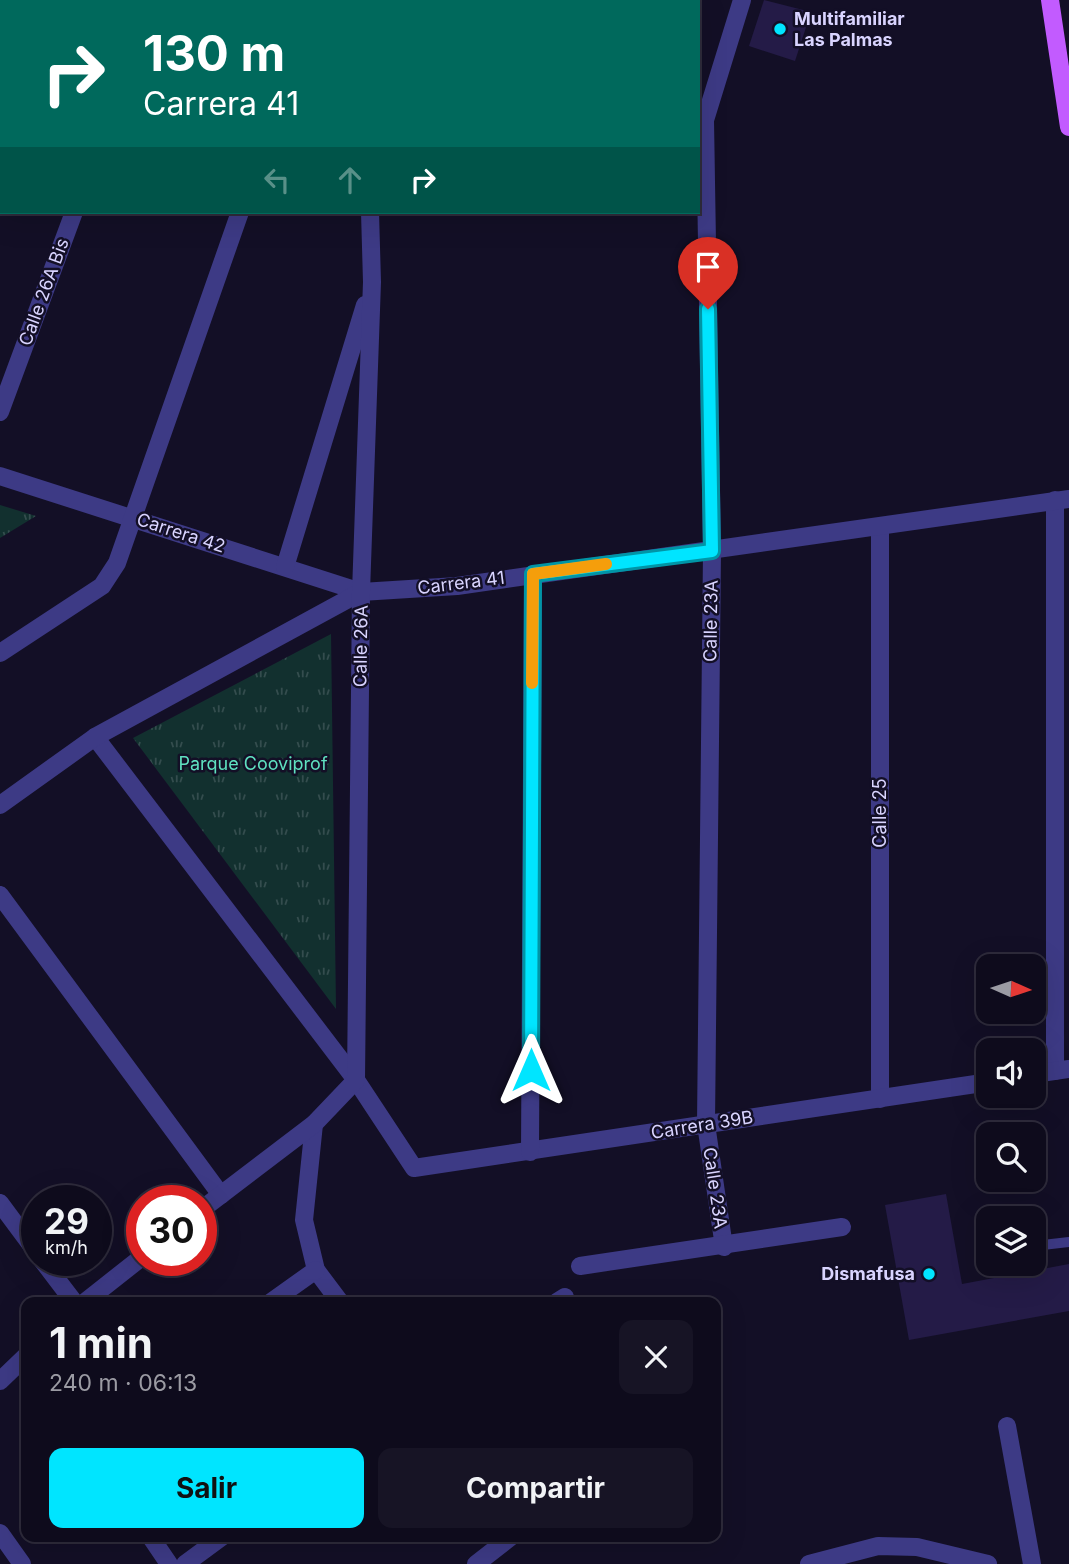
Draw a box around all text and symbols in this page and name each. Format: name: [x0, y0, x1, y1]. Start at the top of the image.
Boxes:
place label: Multifamiliar Las Palmas: [794, 8, 905, 50]
marker: Multifamiliar Las Palmas: [772, 21, 788, 37]
text: 130 m: [143, 24, 285, 83]
icon: right: [28, 28, 119, 119]
text: Carrera 41: [143, 84, 299, 123]
icon: left: [258, 161, 296, 199]
icon: ahead: [331, 161, 369, 199]
icon: right: [404, 161, 442, 199]
street label: Calle 26A Bis: [14, 235, 73, 348]
pin: [678, 237, 738, 309]
icon: arrive: [689, 248, 727, 286]
street label: Carrera 42: [134, 508, 228, 557]
street label: Carrera 41: [416, 567, 506, 598]
street label: Calle 23A: [699, 580, 722, 662]
street label: Calle 26A: [349, 605, 372, 687]
park label: Parque Cooviprof: [178, 753, 328, 774]
street label: Calle 25: [869, 778, 890, 848]
north arrow: [976, 954, 1046, 1024]
map controls: [976, 954, 1046, 1276]
position arrow: [494, 1033, 568, 1107]
button: sound: [976, 1038, 1046, 1108]
street label: Carrera 39B: [649, 1106, 755, 1143]
button: search: [976, 1122, 1046, 1192]
street label: Calle 23A: [699, 1146, 732, 1230]
speed limit sign: 30: [126, 1185, 217, 1276]
text: 29: [44, 1200, 89, 1242]
button: layers: [976, 1206, 1046, 1276]
text: km/h: [45, 1237, 88, 1258]
place label: Dismafusa: [821, 1263, 915, 1284]
marker: Dismafusa: [921, 1266, 937, 1282]
text: 1 min: [49, 1317, 153, 1368]
button: close: [619, 1320, 693, 1394]
text: 240 m · 06:13: [49, 1369, 197, 1397]
button: Salir: [49, 1448, 364, 1528]
button: Compartir: [378, 1448, 693, 1528]

